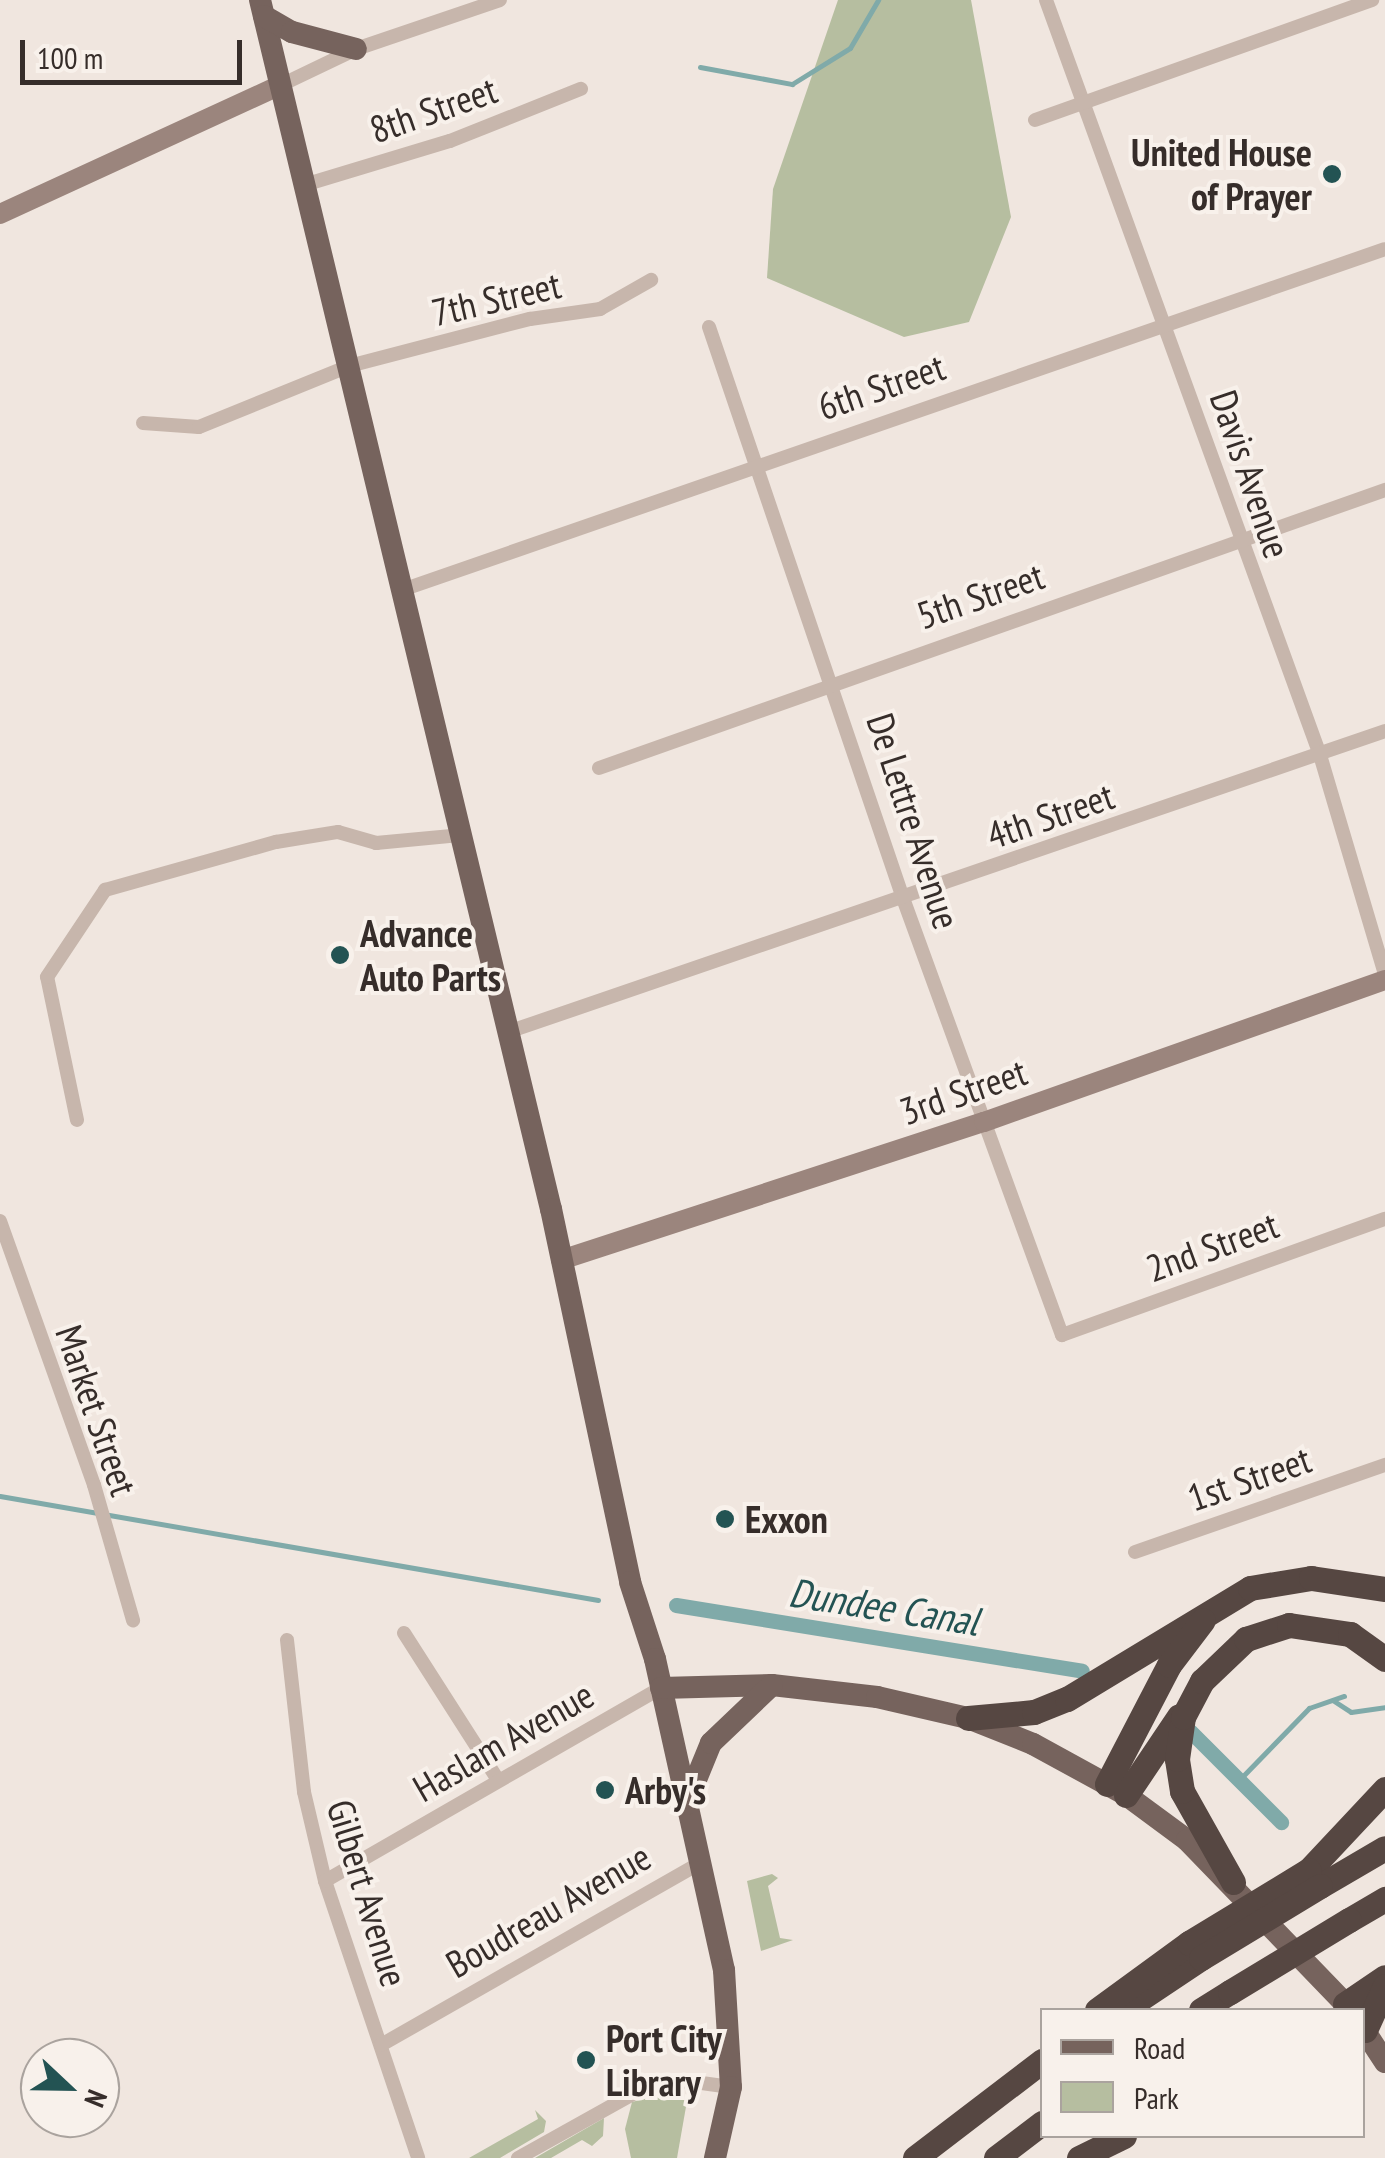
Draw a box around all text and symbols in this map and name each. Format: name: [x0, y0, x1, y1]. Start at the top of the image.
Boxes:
scale bar: [25, 20, 248, 82]
text: 100 m: [37, 38, 103, 77]
street label: 8th Street: [364, 66, 502, 152]
place label: United House of Prayer: [1131, 129, 1312, 218]
marker: United House of Prayer: [1321, 163, 1343, 185]
street label: 7th Street: [427, 261, 565, 335]
street label: 6th Street: [812, 343, 950, 429]
street label: Davis Avenue: [1201, 384, 1301, 564]
street label: 5th Street: [911, 552, 1049, 638]
street label: De Lettre Avenue: [858, 707, 970, 935]
street label: 4th Street: [981, 772, 1119, 858]
place label: Advance Auto Parts: [360, 910, 501, 999]
marker: Advance Auto Parts: [329, 944, 351, 966]
street label: 3rd Street: [894, 1048, 1032, 1134]
street label: 2nd Street: [1140, 1201, 1284, 1291]
street label: Market Street: [47, 1319, 147, 1501]
street label: 1st Street: [1181, 1436, 1317, 1520]
place label: Exxon: [745, 1496, 828, 1542]
marker: Exxon: [714, 1508, 736, 1530]
water label: Dundee Canal: [786, 1567, 982, 1645]
street label: Haslam Avenue: [404, 1671, 602, 1811]
place label: Arby's: [625, 1767, 706, 1813]
marker: Arby's: [594, 1779, 616, 1801]
street label: Gilbert Avenue: [318, 1794, 418, 1992]
street label: Boudreau Avenue: [437, 1833, 659, 1987]
legend: [1040, 2008, 1365, 2138]
place label: Port City Library: [606, 2015, 722, 2104]
text: Road: [1134, 2028, 1185, 2067]
north arrow: [20, 2038, 120, 2138]
marker: Port City Library: [575, 2049, 597, 2071]
text: Park: [1134, 2078, 1179, 2117]
text: N: [76, 2085, 116, 2113]

